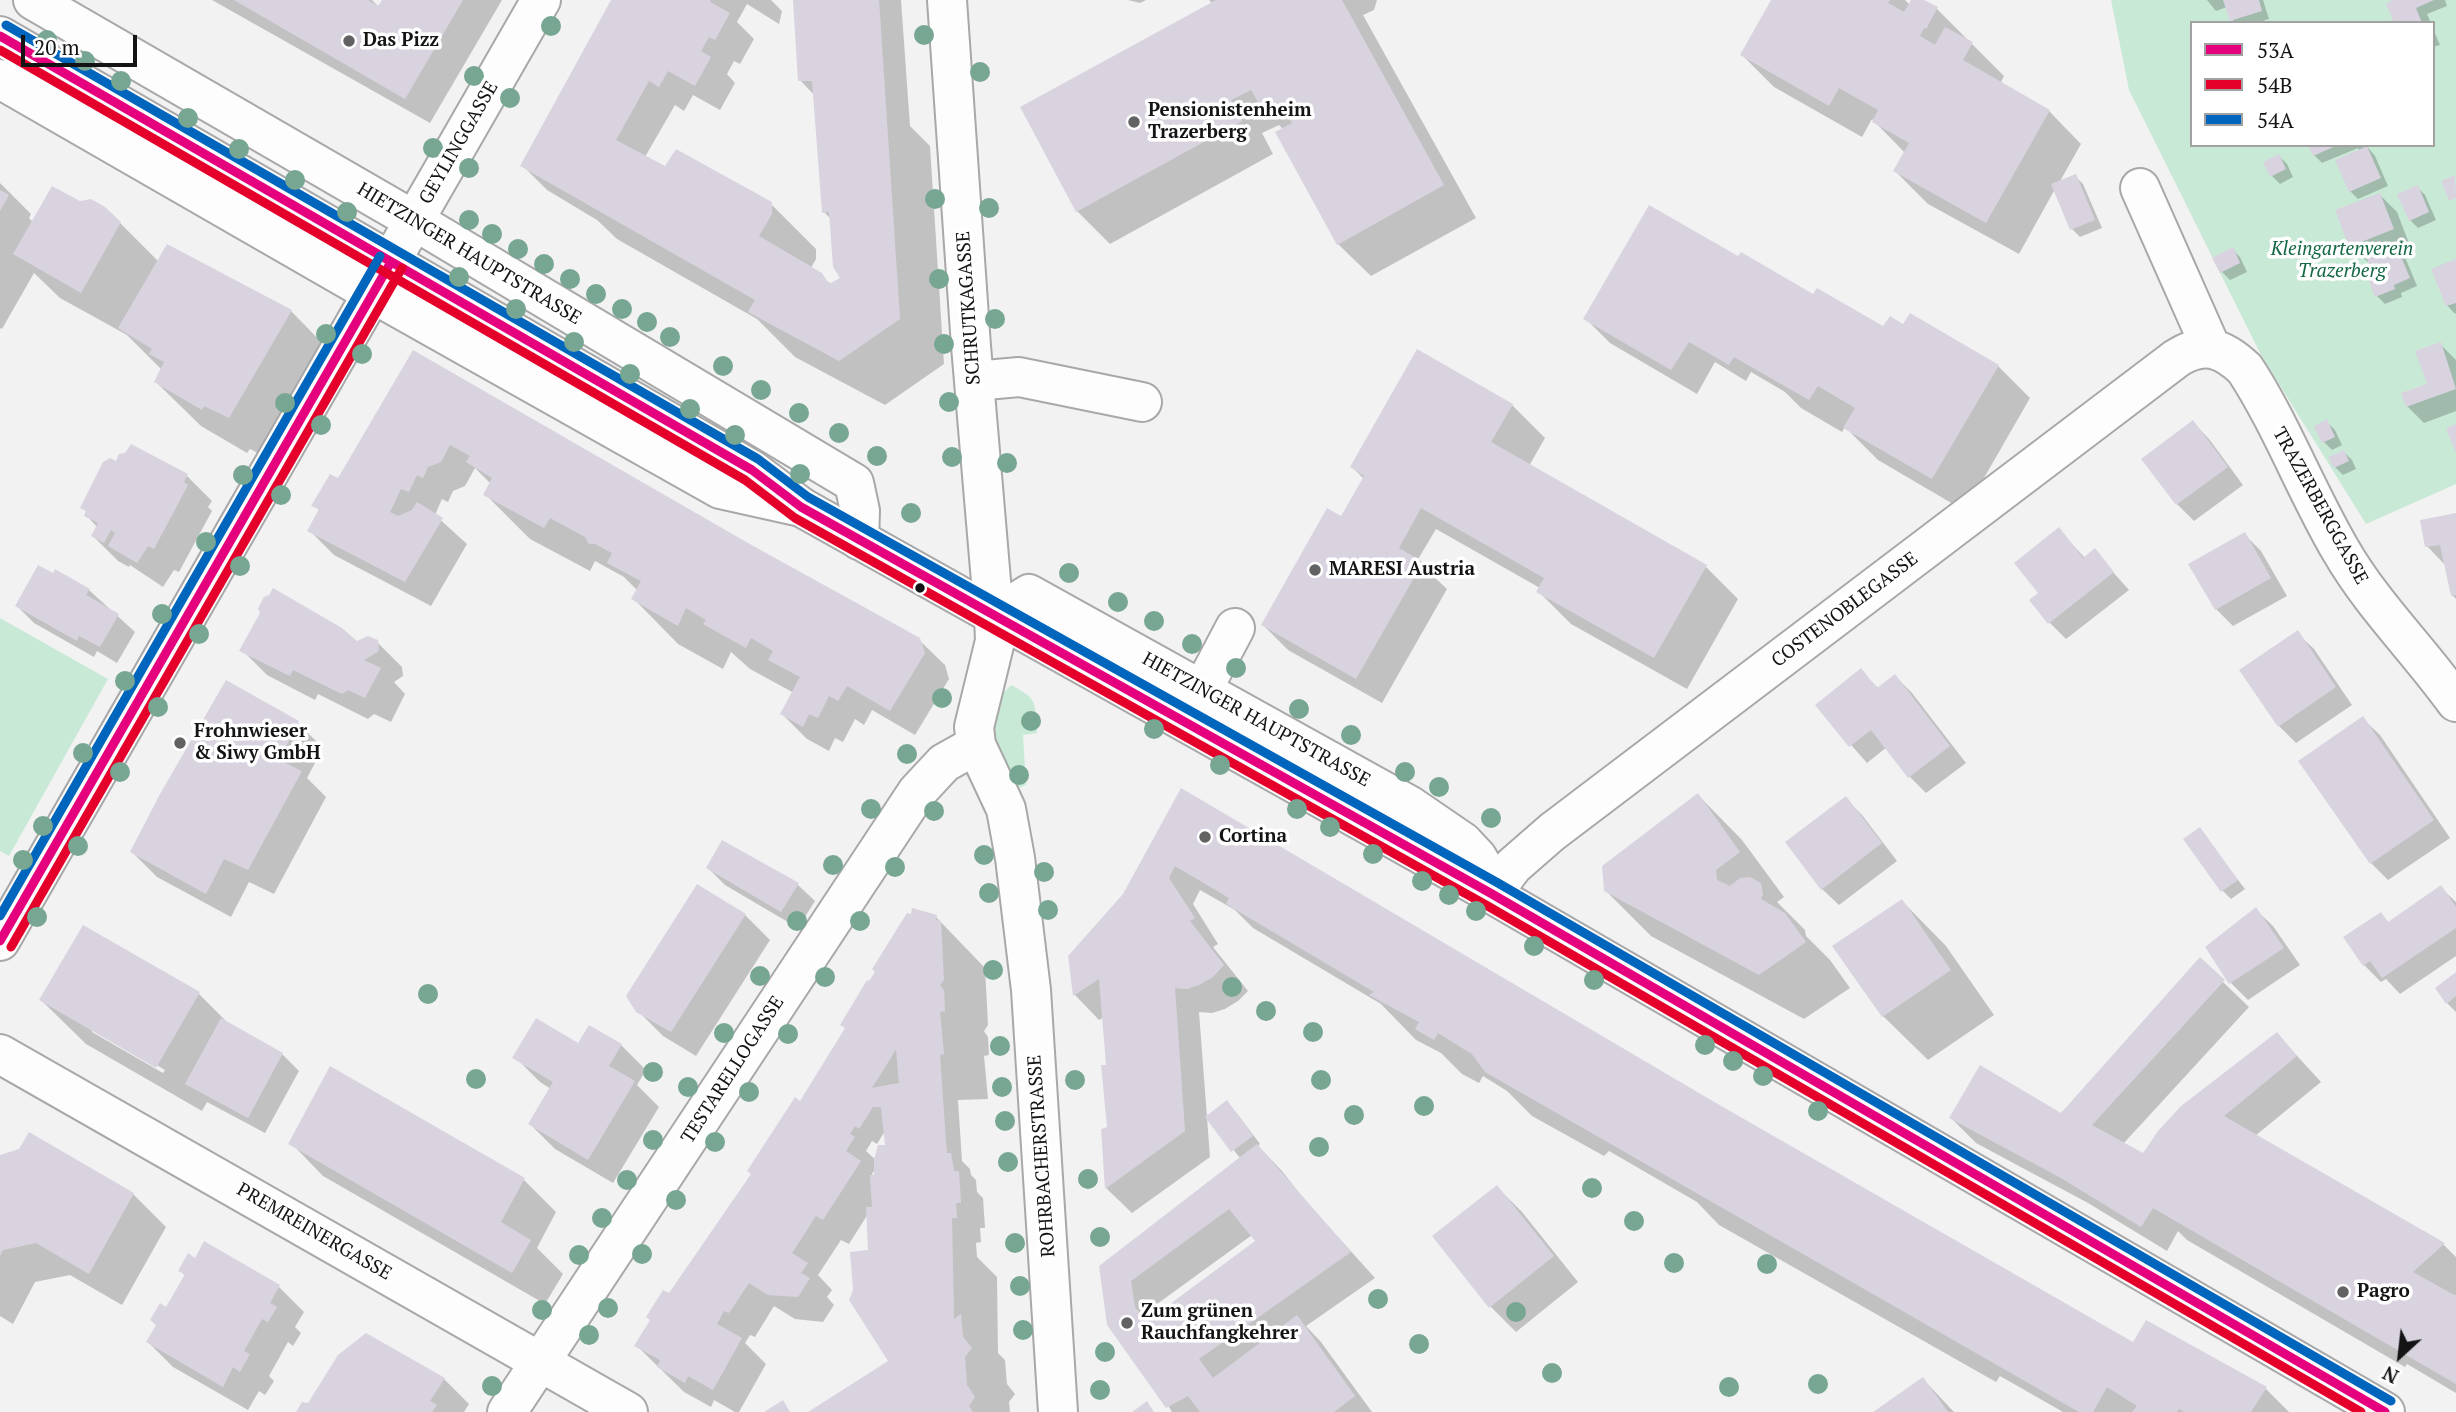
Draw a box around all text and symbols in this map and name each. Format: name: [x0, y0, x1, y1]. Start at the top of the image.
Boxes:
scale bar: [24, 21, 140, 65]
legend: [2190, 21, 2435, 147]
place label: Das Pizz: [363, 30, 439, 52]
text: 20 m: [34, 33, 80, 61]
marker: Das Pizz: [341, 33, 357, 49]
text: 53A: [2257, 36, 2294, 64]
text: 54B: [2257, 71, 2292, 99]
street label: GEYLINGGASSE: [415, 78, 503, 208]
place label: Pensionistenheim Trazerberg: [1148, 100, 1312, 144]
text: 54A: [2257, 106, 2294, 134]
marker: Pensionistenheim Trazerberg: [1126, 114, 1142, 130]
street label: HIETZINGER HAUPTSTRASSE: [353, 178, 585, 330]
street label: SCHRUTKAGASSE: [952, 230, 986, 386]
park label: Kleingartenverein Trazerberg: [2271, 239, 2413, 283]
street label: TRAZERBERGGASSE: [2267, 423, 2373, 589]
street label: COSTENOBLEGASSE: [1767, 547, 1923, 673]
place label: MARESI Austria: [1329, 559, 1475, 581]
marker: MARESI Austria: [1307, 562, 1323, 578]
unlabelled marker: [913, 581, 927, 595]
street label: HIETZINGER HAUPTSTRASSE: [1138, 648, 1374, 792]
place label: Frohnwieser & Siwy GmbH: [194, 721, 321, 765]
marker: Frohnwieser & Siwy GmbH: [172, 735, 188, 751]
place label: Cortina: [1219, 826, 1287, 848]
marker: Cortina: [1197, 829, 1213, 845]
street label: TESTARELLOGASSE: [677, 992, 789, 1148]
street label: ROHRBACHERSTRASSE: [1024, 1054, 1060, 1258]
street label: PREMREINERGASSE: [233, 1178, 395, 1286]
place label: Pagro: [2357, 1281, 2410, 1303]
marker: Pagro: [2335, 1284, 2351, 1300]
place label: Zum grünen Rauchfangkehrer: [1141, 1301, 1298, 1345]
marker: Zum grünen Rauchfangkehrer: [1119, 1315, 1135, 1331]
north arrow: [2365, 1321, 2435, 1391]
text: N: [2378, 1361, 2402, 1390]

